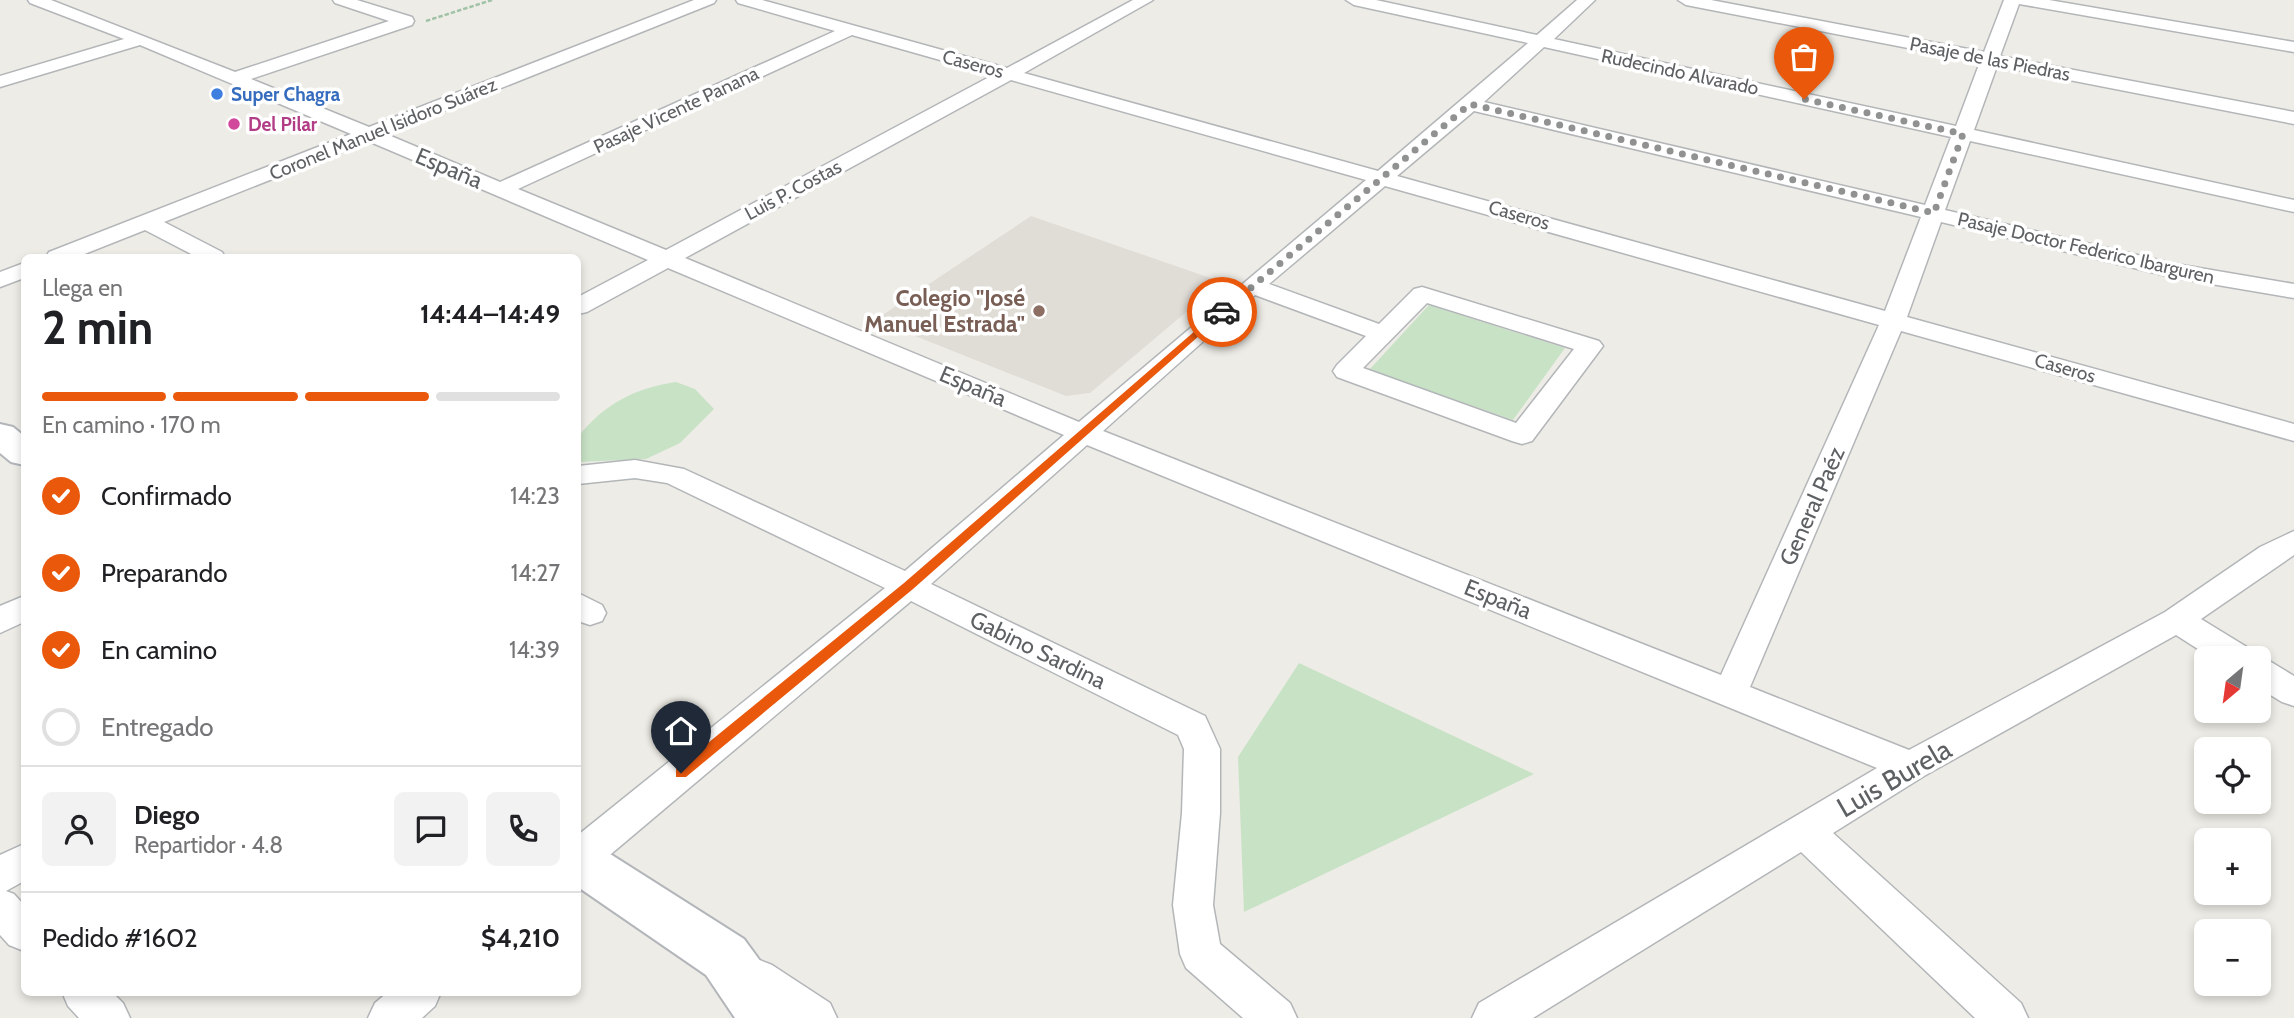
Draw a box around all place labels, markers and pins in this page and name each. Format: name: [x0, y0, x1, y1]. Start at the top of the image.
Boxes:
pin: [1774, 27, 1834, 99]
place label: Super Chagra: [231, 83, 341, 106]
marker: Super Chagra: [209, 86, 225, 102]
place label: Del Pilar: [248, 113, 318, 136]
marker: Del Pilar: [226, 116, 242, 132]
place label: Colegio "José Manuel Estrada": [864, 284, 1025, 338]
marker: Colegio "José Manuel Estrada": [1031, 303, 1047, 319]
pin: [651, 701, 711, 773]

